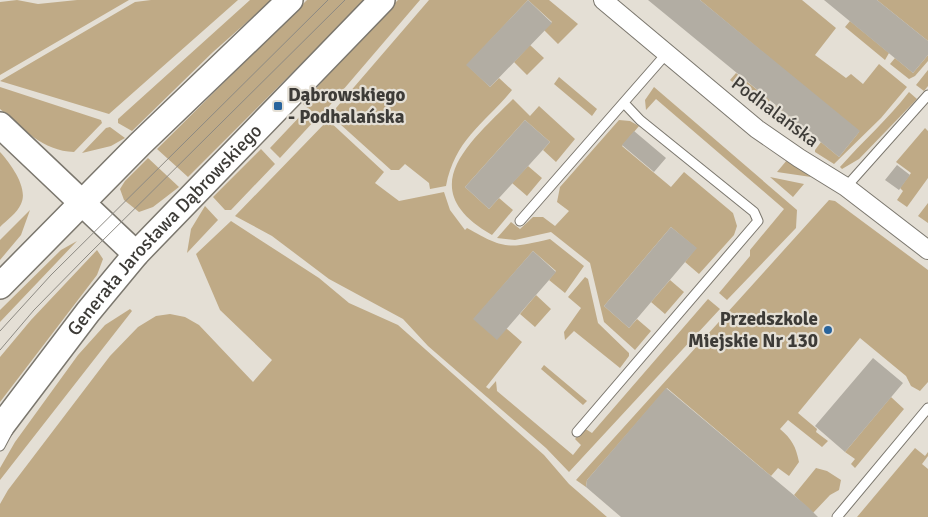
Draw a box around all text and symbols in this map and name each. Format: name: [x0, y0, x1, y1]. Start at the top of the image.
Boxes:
street label: Podhalańska: [727, 71, 823, 153]
place label: Dąbrowskiego - Podhalańska: [288, 83, 406, 129]
marker: Dąbrowskiego - Podhalańska: [272, 100, 284, 112]
street label: Generała Jarosława Dąbrowskiego: [62, 119, 267, 341]
place label: Przedszkole Miejskie Nr 130: [688, 307, 818, 353]
marker: Przedszkole Miejskie Nr 130: [822, 324, 834, 336]

